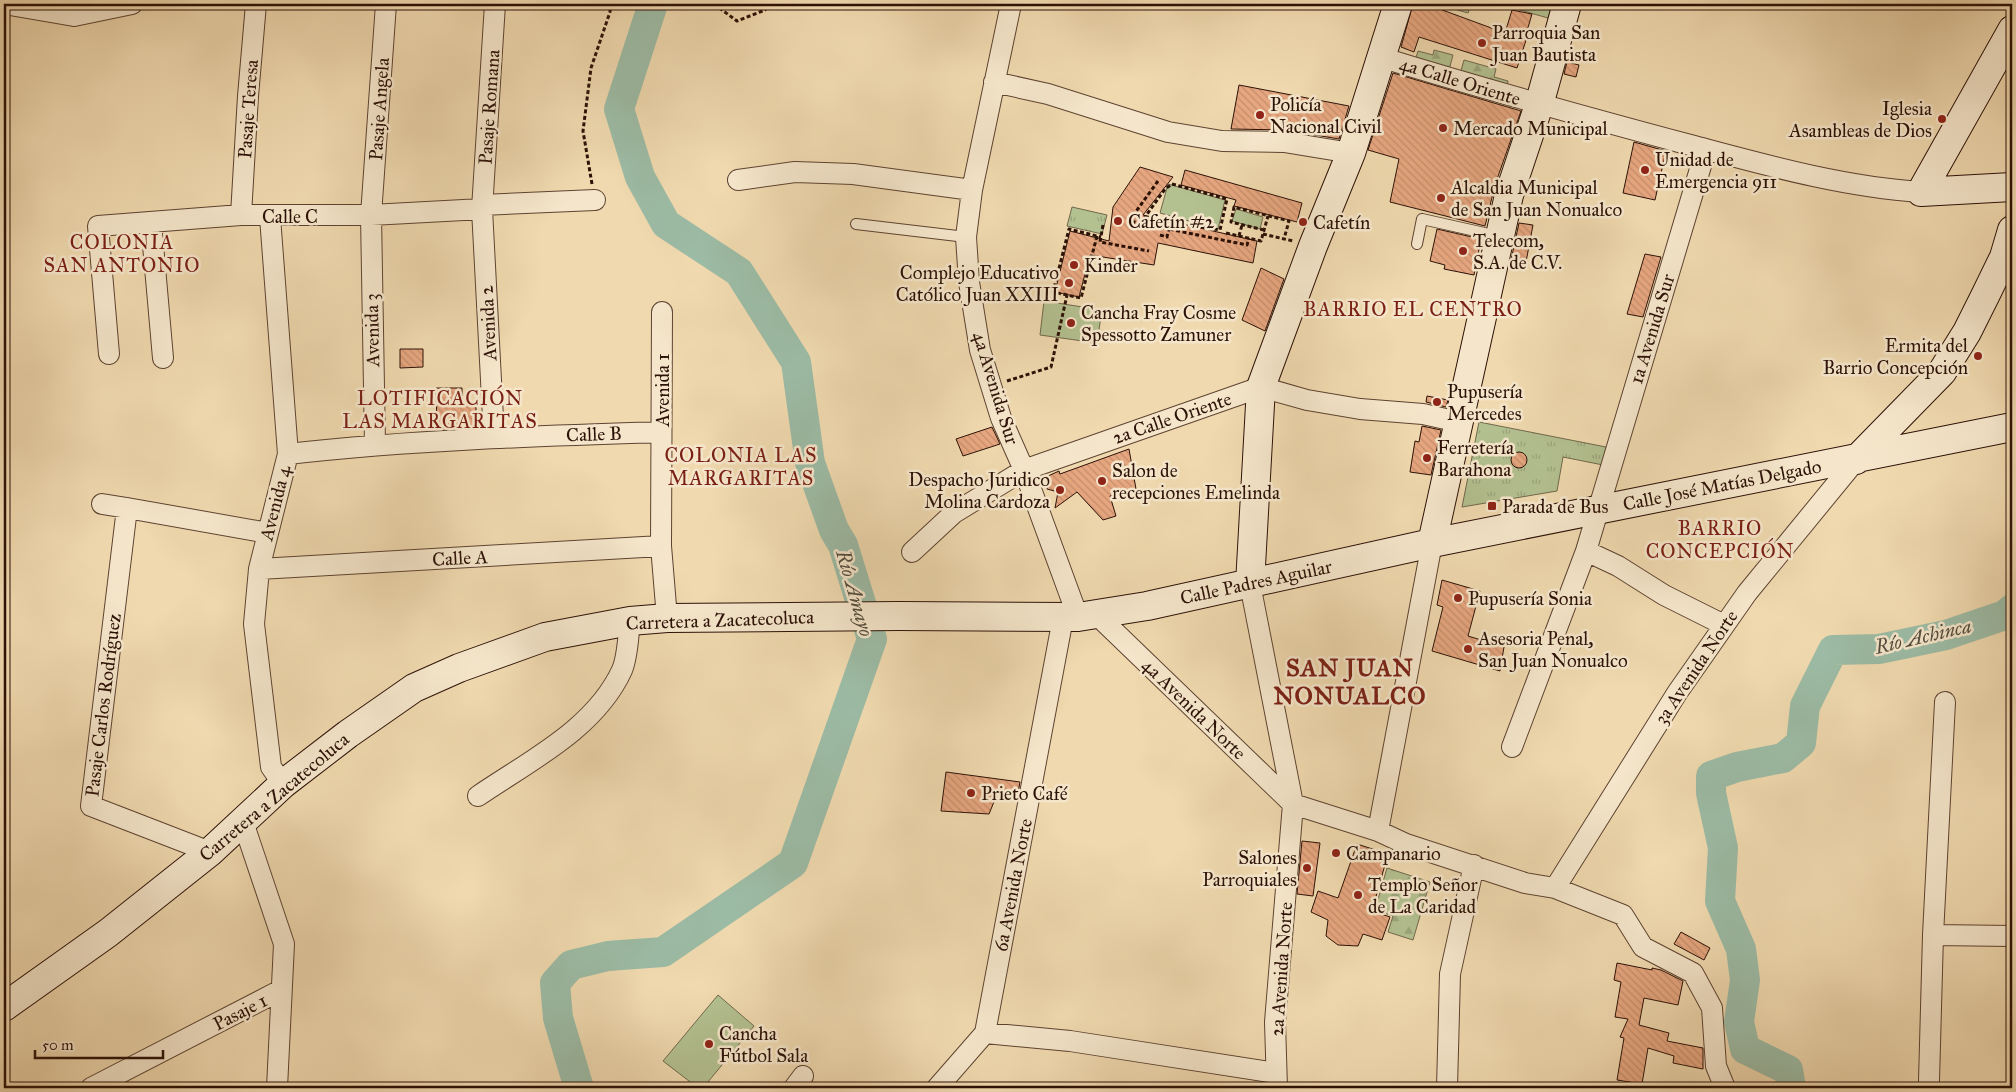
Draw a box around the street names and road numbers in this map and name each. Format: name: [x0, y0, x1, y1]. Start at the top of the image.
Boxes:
street label: Pasaje Romana: [474, 48, 505, 165]
street label: 4a Calle Oriente: [1397, 52, 1523, 110]
street label: Pasaje Angela: [364, 56, 395, 161]
street label: Pasaje Teresa: [233, 58, 263, 159]
street label: Calle C: [262, 205, 318, 228]
street label: 1a Avenida Sur: [1624, 270, 1680, 387]
street label: Avenida 2: [475, 284, 502, 362]
street label: Avenida 3: [360, 293, 384, 368]
street label: 4a Avenida Sur: [968, 329, 1024, 448]
street label: Avenida 1: [651, 353, 674, 428]
street label: 2a Calle Oriente: [1110, 387, 1235, 449]
street label: Calle B: [566, 422, 622, 446]
street label: Calle José Matías Delgado: [1621, 454, 1824, 517]
street label: Avenida 4: [254, 463, 296, 544]
street label: Calle A: [431, 545, 489, 571]
street label: Calle Padres Aguilar: [1178, 554, 1335, 610]
street label: Carretera a Zacatecoluca: [625, 605, 816, 635]
street label: 3a Avenida Norte: [1649, 605, 1743, 728]
street label: Pasaje Carlos Rodríguez: [80, 612, 127, 798]
street label: 4a Avenida Norte: [1137, 654, 1251, 765]
street label: Carretera a Zacatecoluca: [194, 727, 354, 866]
street label: 6a Avenida Norte: [989, 816, 1037, 953]
street label: 2a Avenida Norte: [1265, 901, 1297, 1037]
street label: Pasaje 1: [209, 989, 271, 1035]

